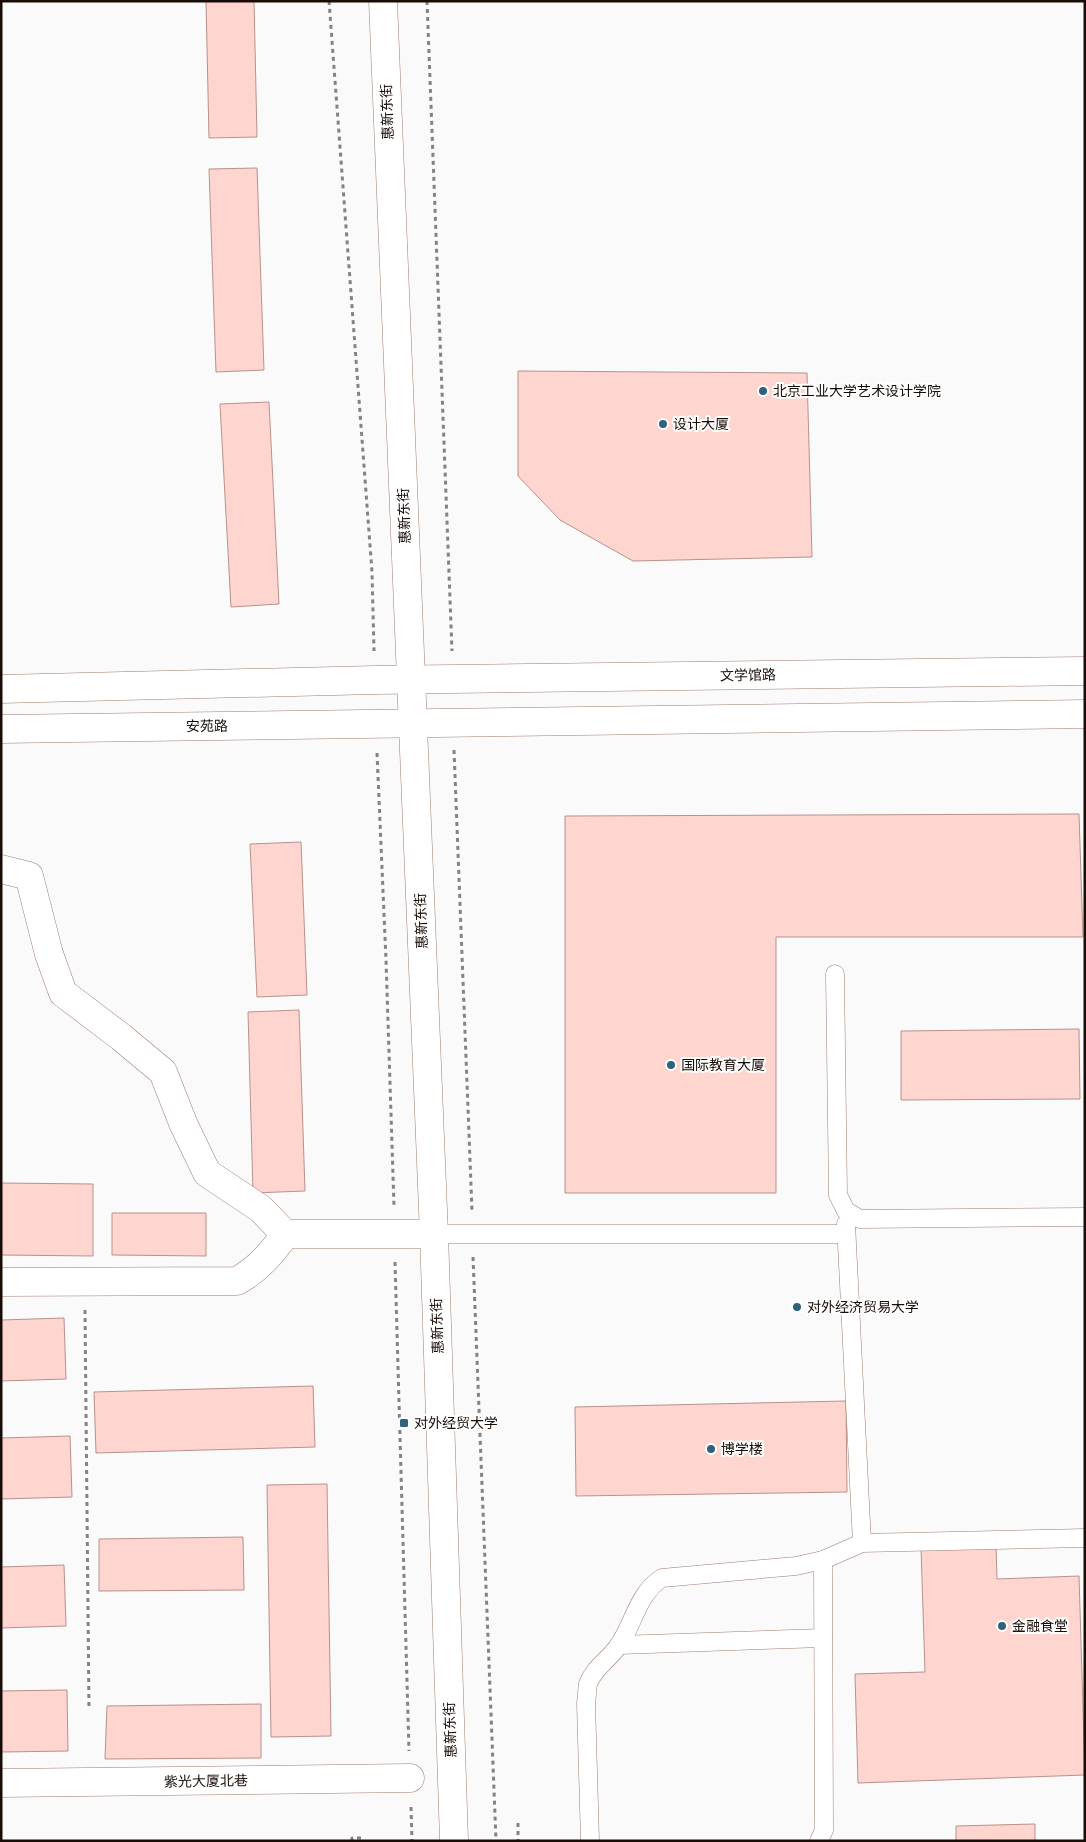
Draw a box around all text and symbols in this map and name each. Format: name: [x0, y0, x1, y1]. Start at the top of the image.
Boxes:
street label: 惠新东街: [377, 84, 397, 140]
place label: 北京工业大学艺术设计学院: [773, 382, 941, 400]
marker: 北京工业大学艺术设计学院: [757, 385, 769, 397]
place label: 设计大厦: [673, 415, 729, 433]
marker: 设计大厦: [657, 418, 669, 430]
street label: 惠新东街: [394, 488, 414, 544]
street label: 文学馆路: [720, 666, 776, 684]
street label: 安苑路: [186, 717, 228, 735]
street label: 惠新东街: [411, 893, 431, 949]
place label: 国际教育大厦: [681, 1056, 765, 1074]
marker: 国际教育大厦: [665, 1059, 677, 1071]
street label: 惠新东街: [427, 1298, 447, 1354]
place label: 对外经济贸易大学: [807, 1298, 919, 1316]
marker: 对外经济贸易大学: [791, 1301, 803, 1313]
place label: 对外经贸大学: [414, 1414, 498, 1432]
marker: 对外经贸大学: [398, 1417, 410, 1429]
place label: 博学楼: [721, 1440, 763, 1458]
marker: 博学楼: [705, 1443, 717, 1455]
place label: 金融食堂: [1012, 1617, 1068, 1635]
marker: 金融食堂: [996, 1620, 1008, 1632]
street label: 惠新东街: [440, 1702, 460, 1758]
street label: 紫光大厦北巷: [164, 1771, 248, 1791]

